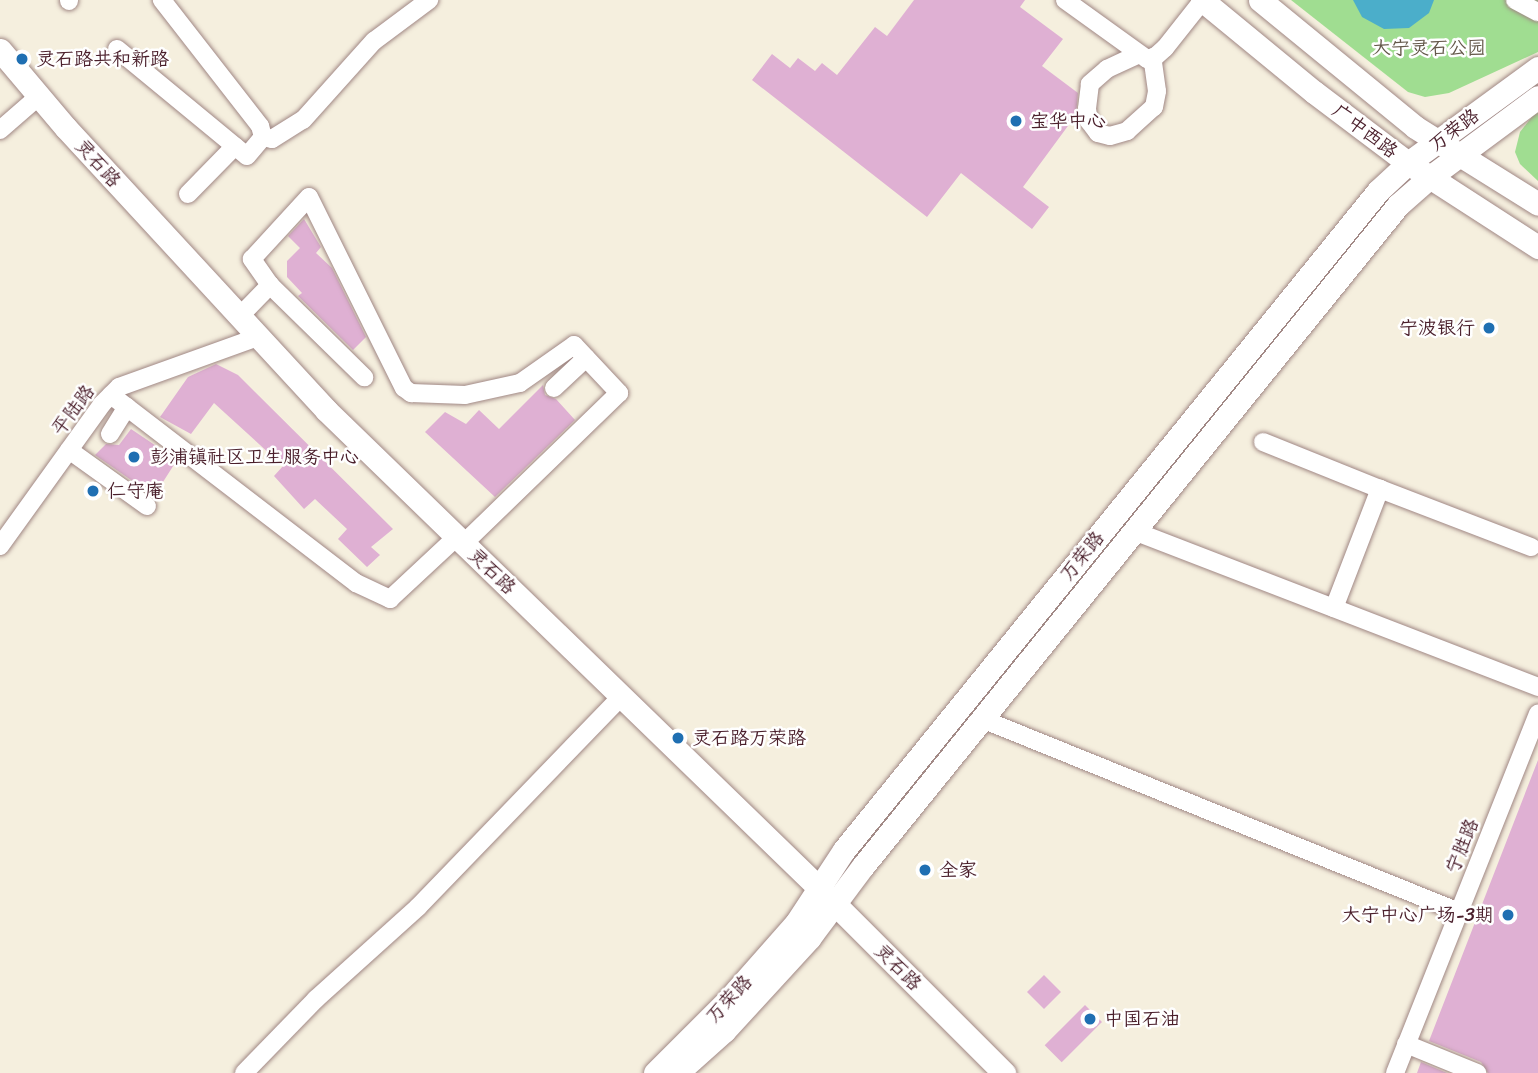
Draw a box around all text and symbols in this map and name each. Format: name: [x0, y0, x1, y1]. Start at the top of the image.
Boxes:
park label: 大宁灵石公园: [1372, 37, 1486, 59]
place label: 灵石路共和新路: [36, 48, 169, 70]
marker: 灵石路共和新路: [14, 51, 30, 67]
street label: 广中西路: [1328, 99, 1402, 163]
street label: 万荣路: [1424, 104, 1484, 156]
place label: 宝华中心: [1030, 110, 1106, 132]
marker: 宝华中心: [1008, 113, 1024, 129]
street label: 灵石路: [70, 134, 126, 192]
place label: 宁波银行: [1399, 317, 1475, 339]
marker: 宁波银行: [1481, 320, 1497, 336]
street label: 平陆路: [47, 380, 99, 440]
place label: 彭浦镇社区卫生服务中心: [150, 446, 359, 468]
marker: 彭浦镇社区卫生服务中心: [124, 447, 144, 467]
place label: 仁守庵: [107, 480, 164, 502]
marker: 仁守庵: [85, 483, 101, 499]
street label: 万荣路: [1055, 527, 1109, 585]
street label: 灵石路: [464, 543, 520, 599]
place label: 灵石路万荣路: [692, 727, 806, 749]
marker: 灵石路万荣路: [670, 730, 686, 746]
street label: 宁胜路: [1441, 815, 1483, 877]
place label: 全家: [939, 859, 977, 881]
marker: 全家: [917, 862, 933, 878]
place label: 大宁中心广场-3期: [1342, 904, 1494, 926]
marker: 大宁中心广场-3期: [1500, 907, 1516, 923]
street label: 灵石路: [870, 939, 926, 995]
street label: 万荣路: [701, 970, 757, 1028]
place label: 中国石油: [1104, 1008, 1180, 1030]
marker: 中国石油: [1082, 1011, 1098, 1027]

